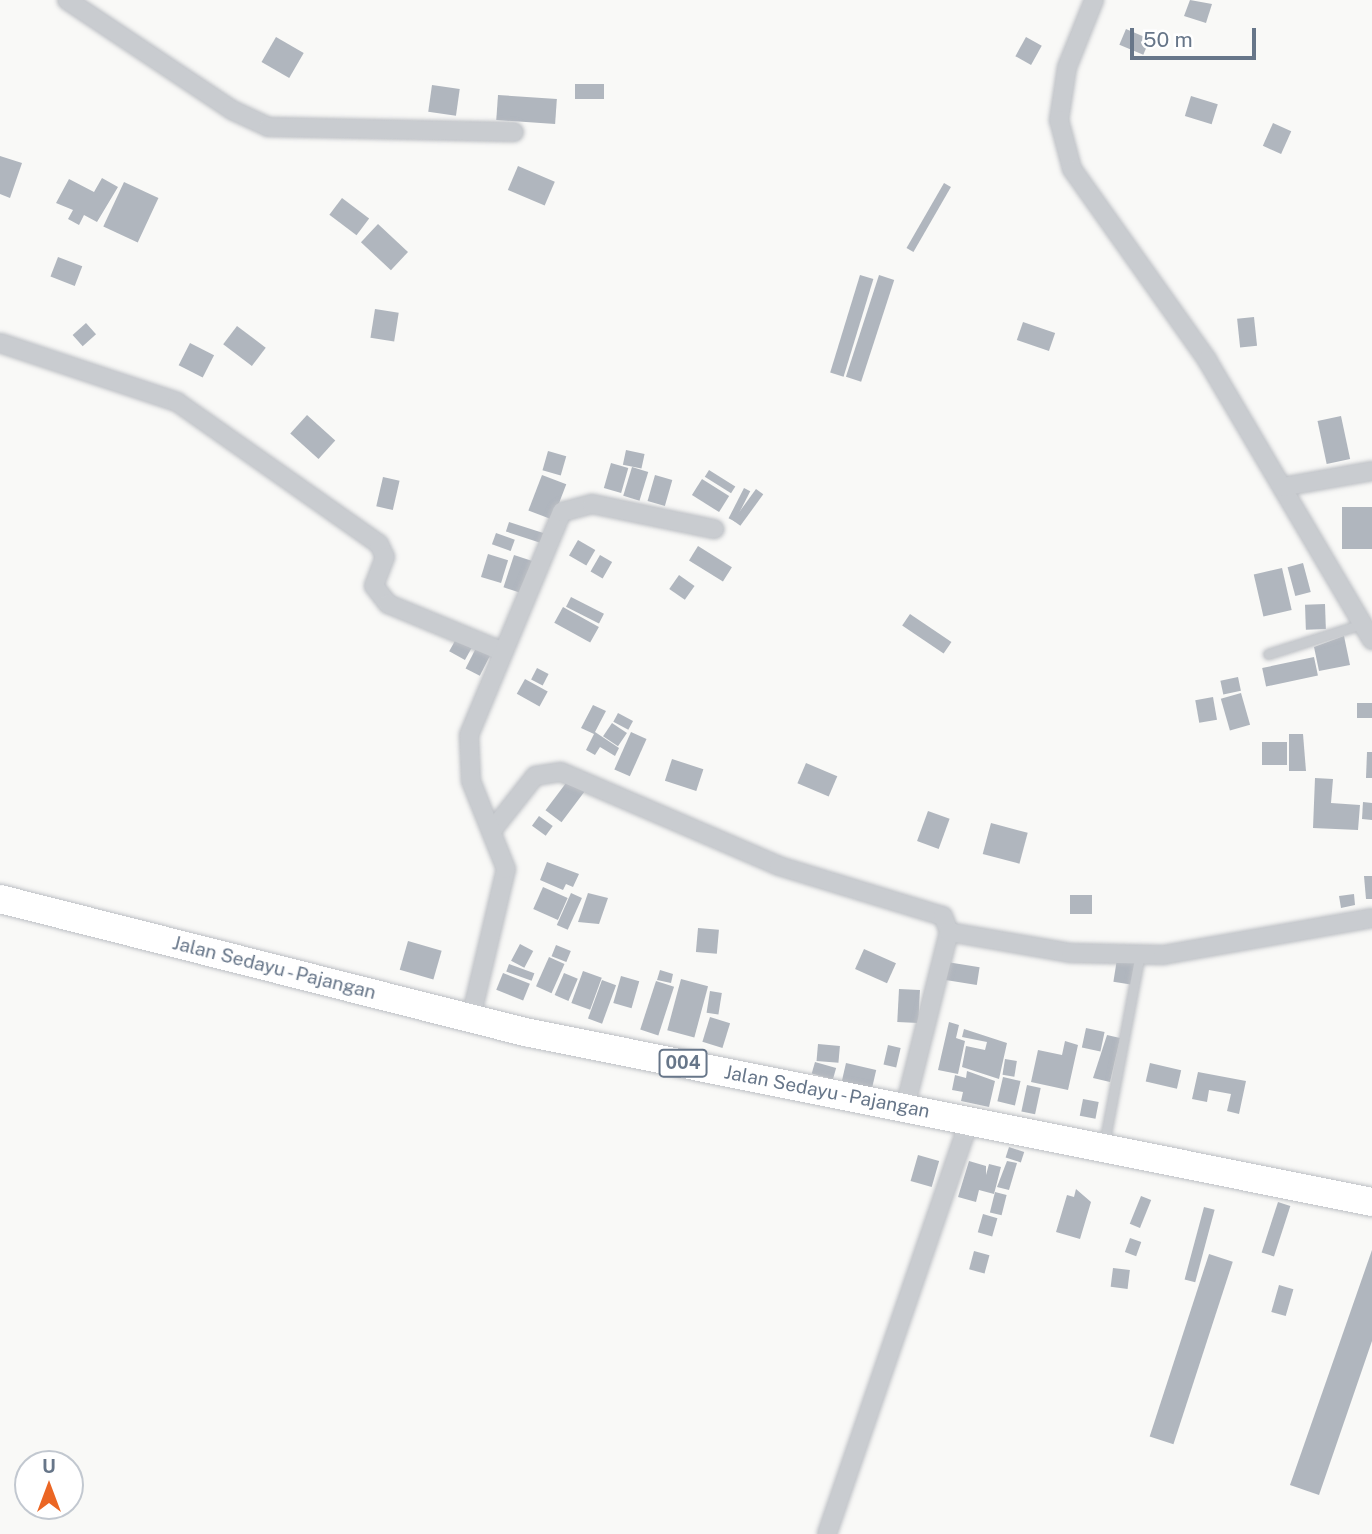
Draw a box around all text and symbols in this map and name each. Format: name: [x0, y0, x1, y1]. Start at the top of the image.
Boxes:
scale bar: [1134, 14, 1260, 58]
text: 50 m: [1143, 27, 1193, 52]
street label: Jalan Sedayu - Pajangan: [167, 931, 381, 1005]
road number: 004: [658, 1048, 708, 1078]
street label: Jalan Sedayu - Pajangan: [720, 1060, 934, 1124]
north arrow: [14, 1450, 84, 1520]
text: U: [42, 1455, 56, 1477]

